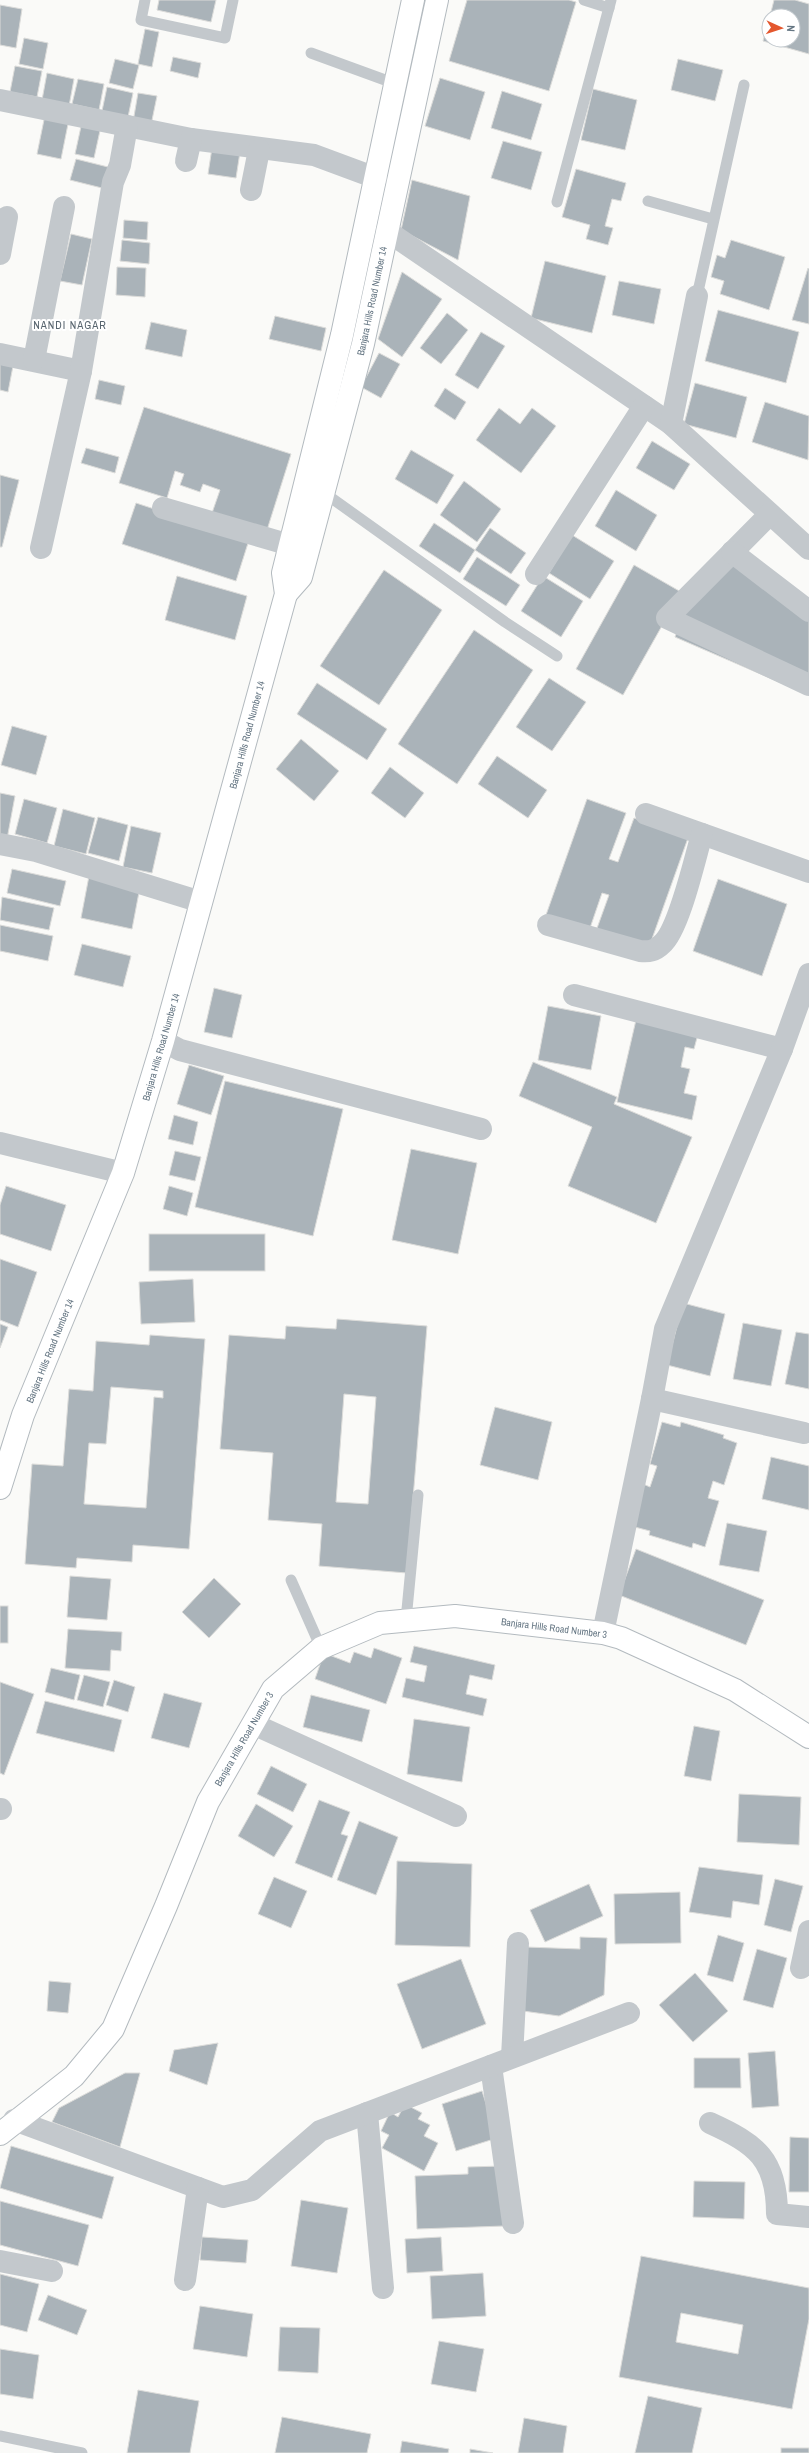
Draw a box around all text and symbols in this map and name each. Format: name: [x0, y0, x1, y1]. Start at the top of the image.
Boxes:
north arrow: [761, 8, 801, 48]
text: N: [784, 25, 798, 32]
street label: Banjara Hills Road Number 14: [354, 245, 390, 357]
district label: NANDI NAGAR: [33, 318, 107, 332]
street label: Banjara Hills Road Number 14: [226, 679, 268, 790]
street label: Banjara Hills Road Number 14: [139, 991, 183, 1102]
street label: Banjara Hills Road Number 14: [23, 1297, 77, 1405]
street label: Banjara Hills Road Number 3: [500, 1615, 608, 1641]
street label: Banjara Hills Road Number 3: [212, 1689, 277, 1788]

